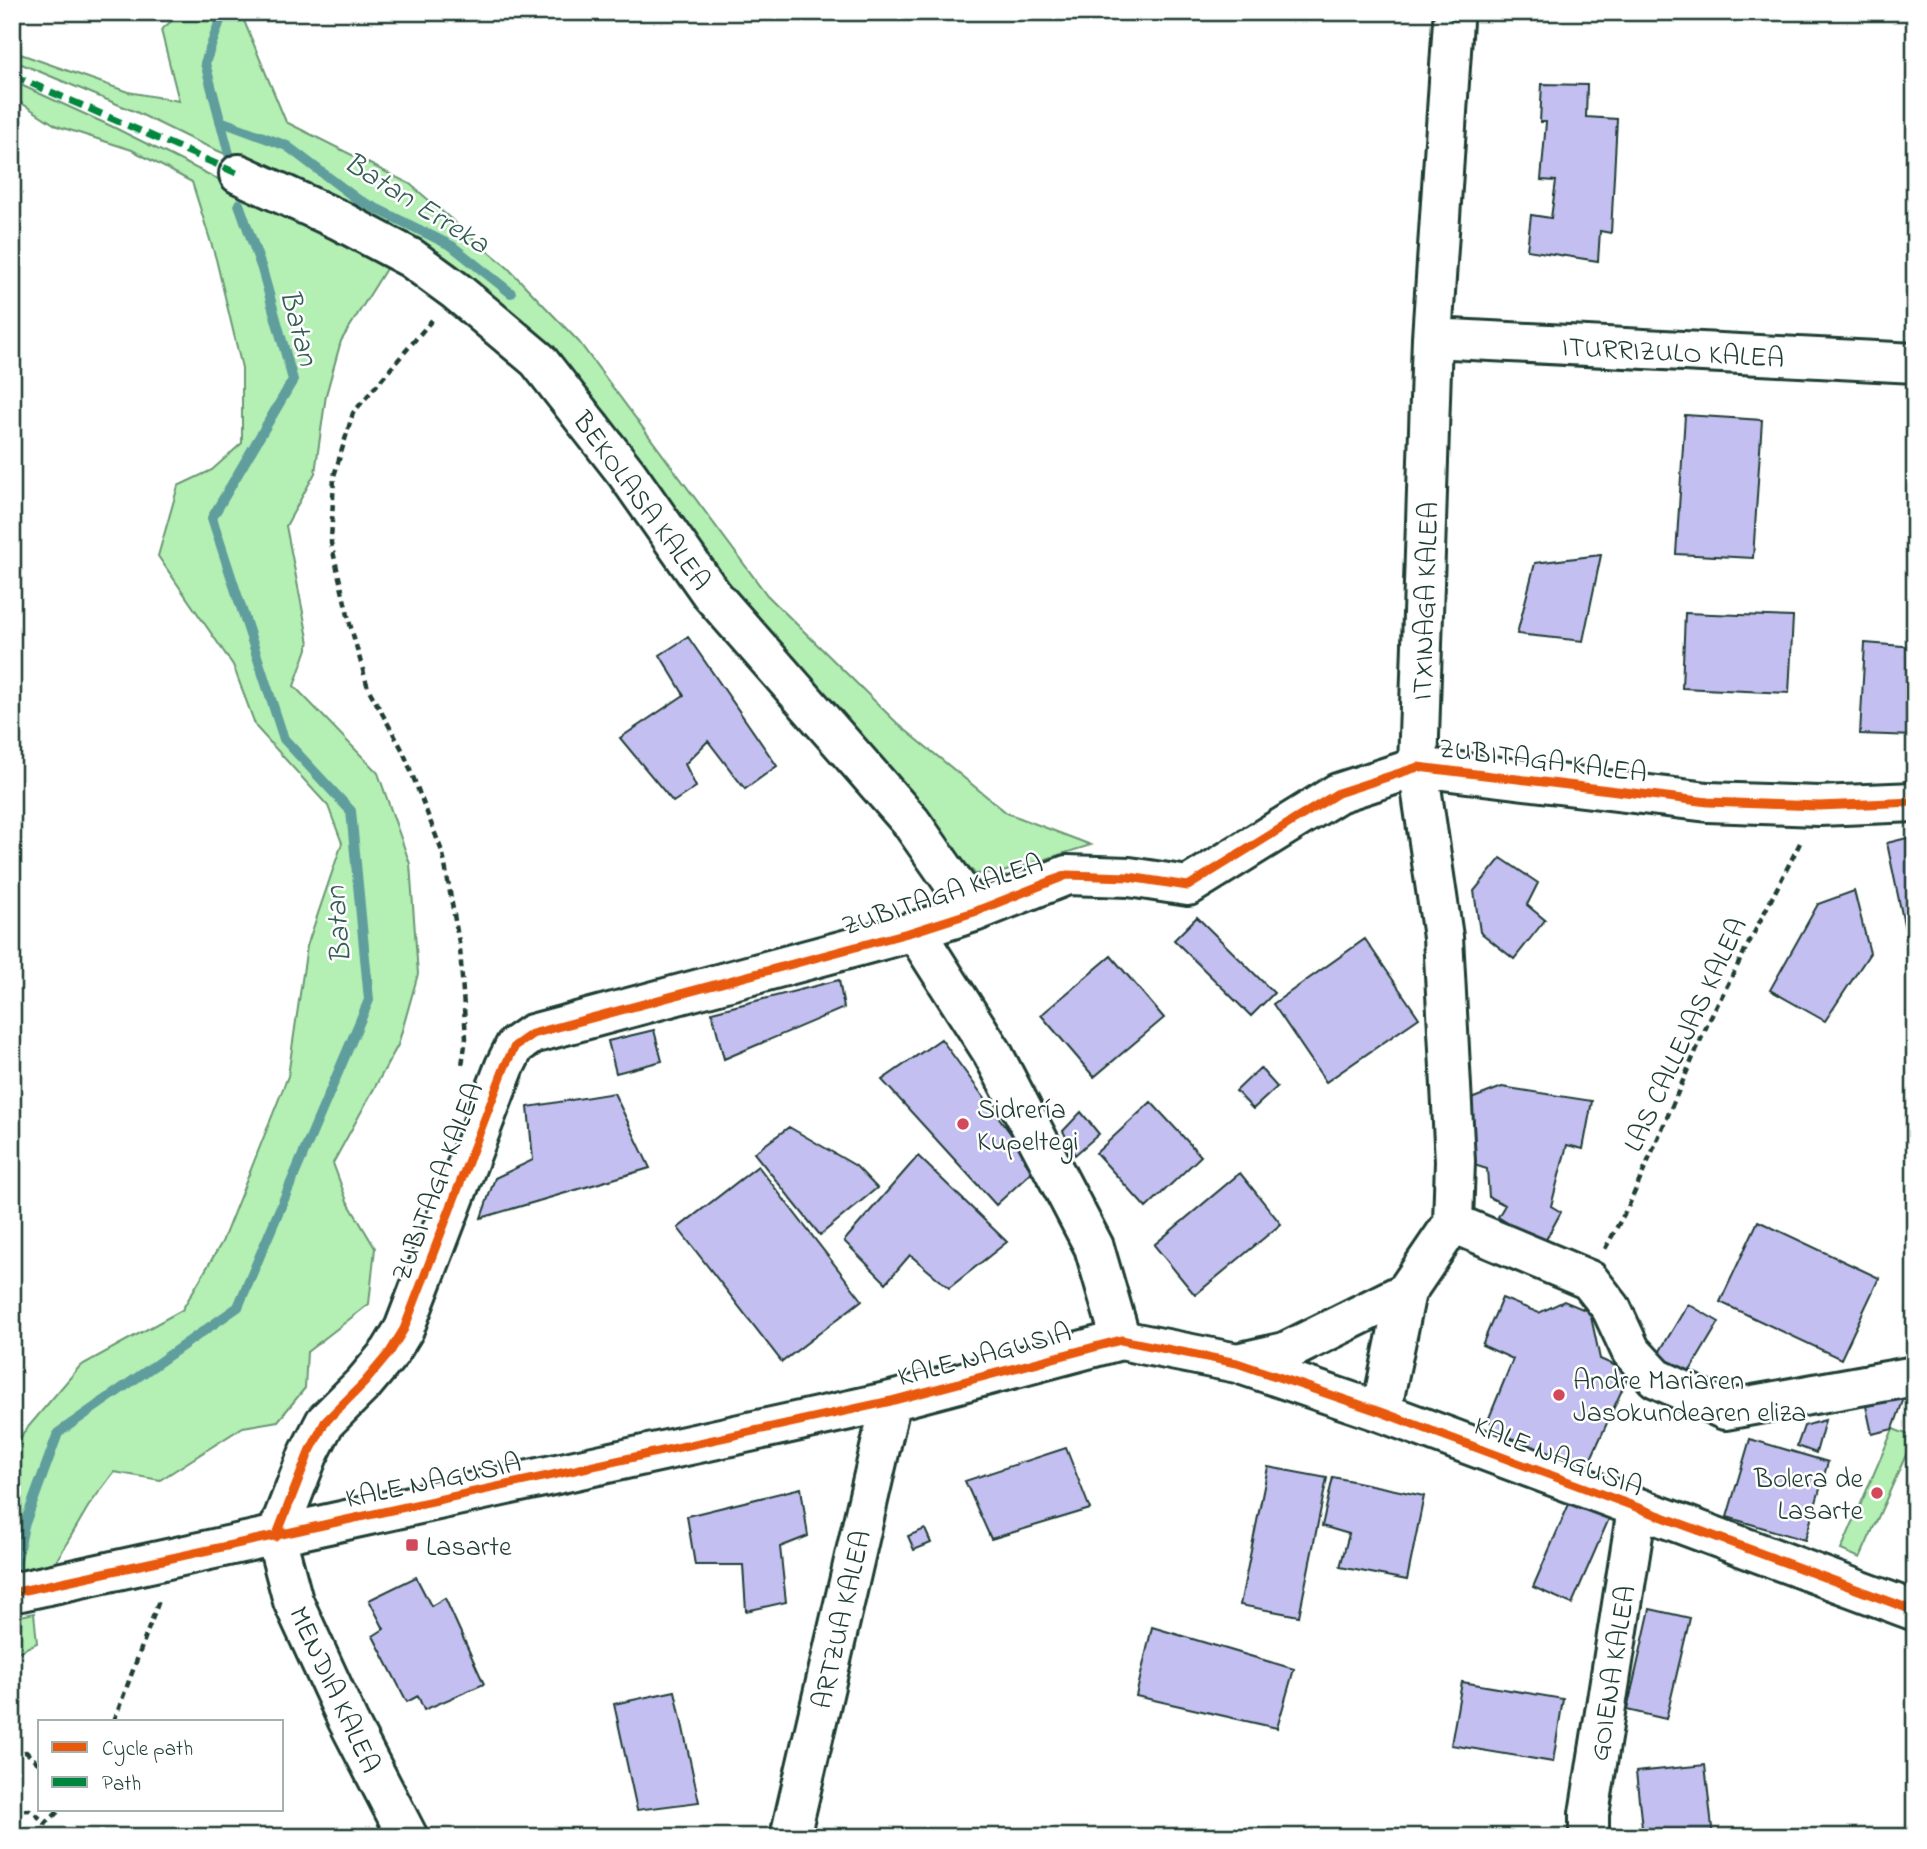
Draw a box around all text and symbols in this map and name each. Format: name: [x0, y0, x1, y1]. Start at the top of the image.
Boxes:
water label: Batan Erreka: [334, 142, 498, 267]
water label: Batan: [266, 285, 329, 372]
street label: ITURRIZULO KALEA: [1561, 328, 1785, 381]
street label: BEKOLASA KALEA: [560, 403, 719, 600]
street label: ITXINAGA KALEA: [1404, 501, 1451, 701]
street label: ZUBITAGA KALEA: [1436, 729, 1649, 796]
street label: ZUBITAGA KALEA: [837, 844, 1049, 948]
water label: Batan: [315, 883, 365, 965]
street label: LAS CALLEJAS KALEA: [1615, 912, 1759, 1159]
street label: ZUBITAGA KALEA: [383, 1077, 496, 1287]
place label: Sidrería Kupeltegi: [977, 1091, 1079, 1164]
marker: Sidrería Kupeltegi: [955, 1116, 971, 1132]
street label: KALE NAGUSIA: [893, 1313, 1076, 1399]
place label: Andre Mariaren Jasokundearen eliza: [1573, 1362, 1806, 1435]
marker: Andre Mariaren Jasokundearen eliza: [1551, 1387, 1567, 1403]
street label: KALE NAGUSIA: [1467, 1407, 1648, 1509]
street label: KALE NAGUSIA: [342, 1444, 525, 1521]
place label: Bolera de Lasarte: [1753, 1460, 1863, 1533]
marker: Bolera de Lasarte: [1869, 1485, 1885, 1501]
street label: ARTZUA KALEA: [803, 1526, 884, 1713]
place label: Lasarte: [426, 1528, 512, 1569]
marker: Lasarte: [404, 1537, 420, 1553]
street label: GOIENA KALEA: [1580, 1583, 1649, 1764]
street label: MENDIA KALEA: [276, 1600, 389, 1781]
legend: [38, 1720, 284, 1811]
text: Cycle path: [102, 1735, 193, 1767]
text: Path: [102, 1770, 141, 1800]

